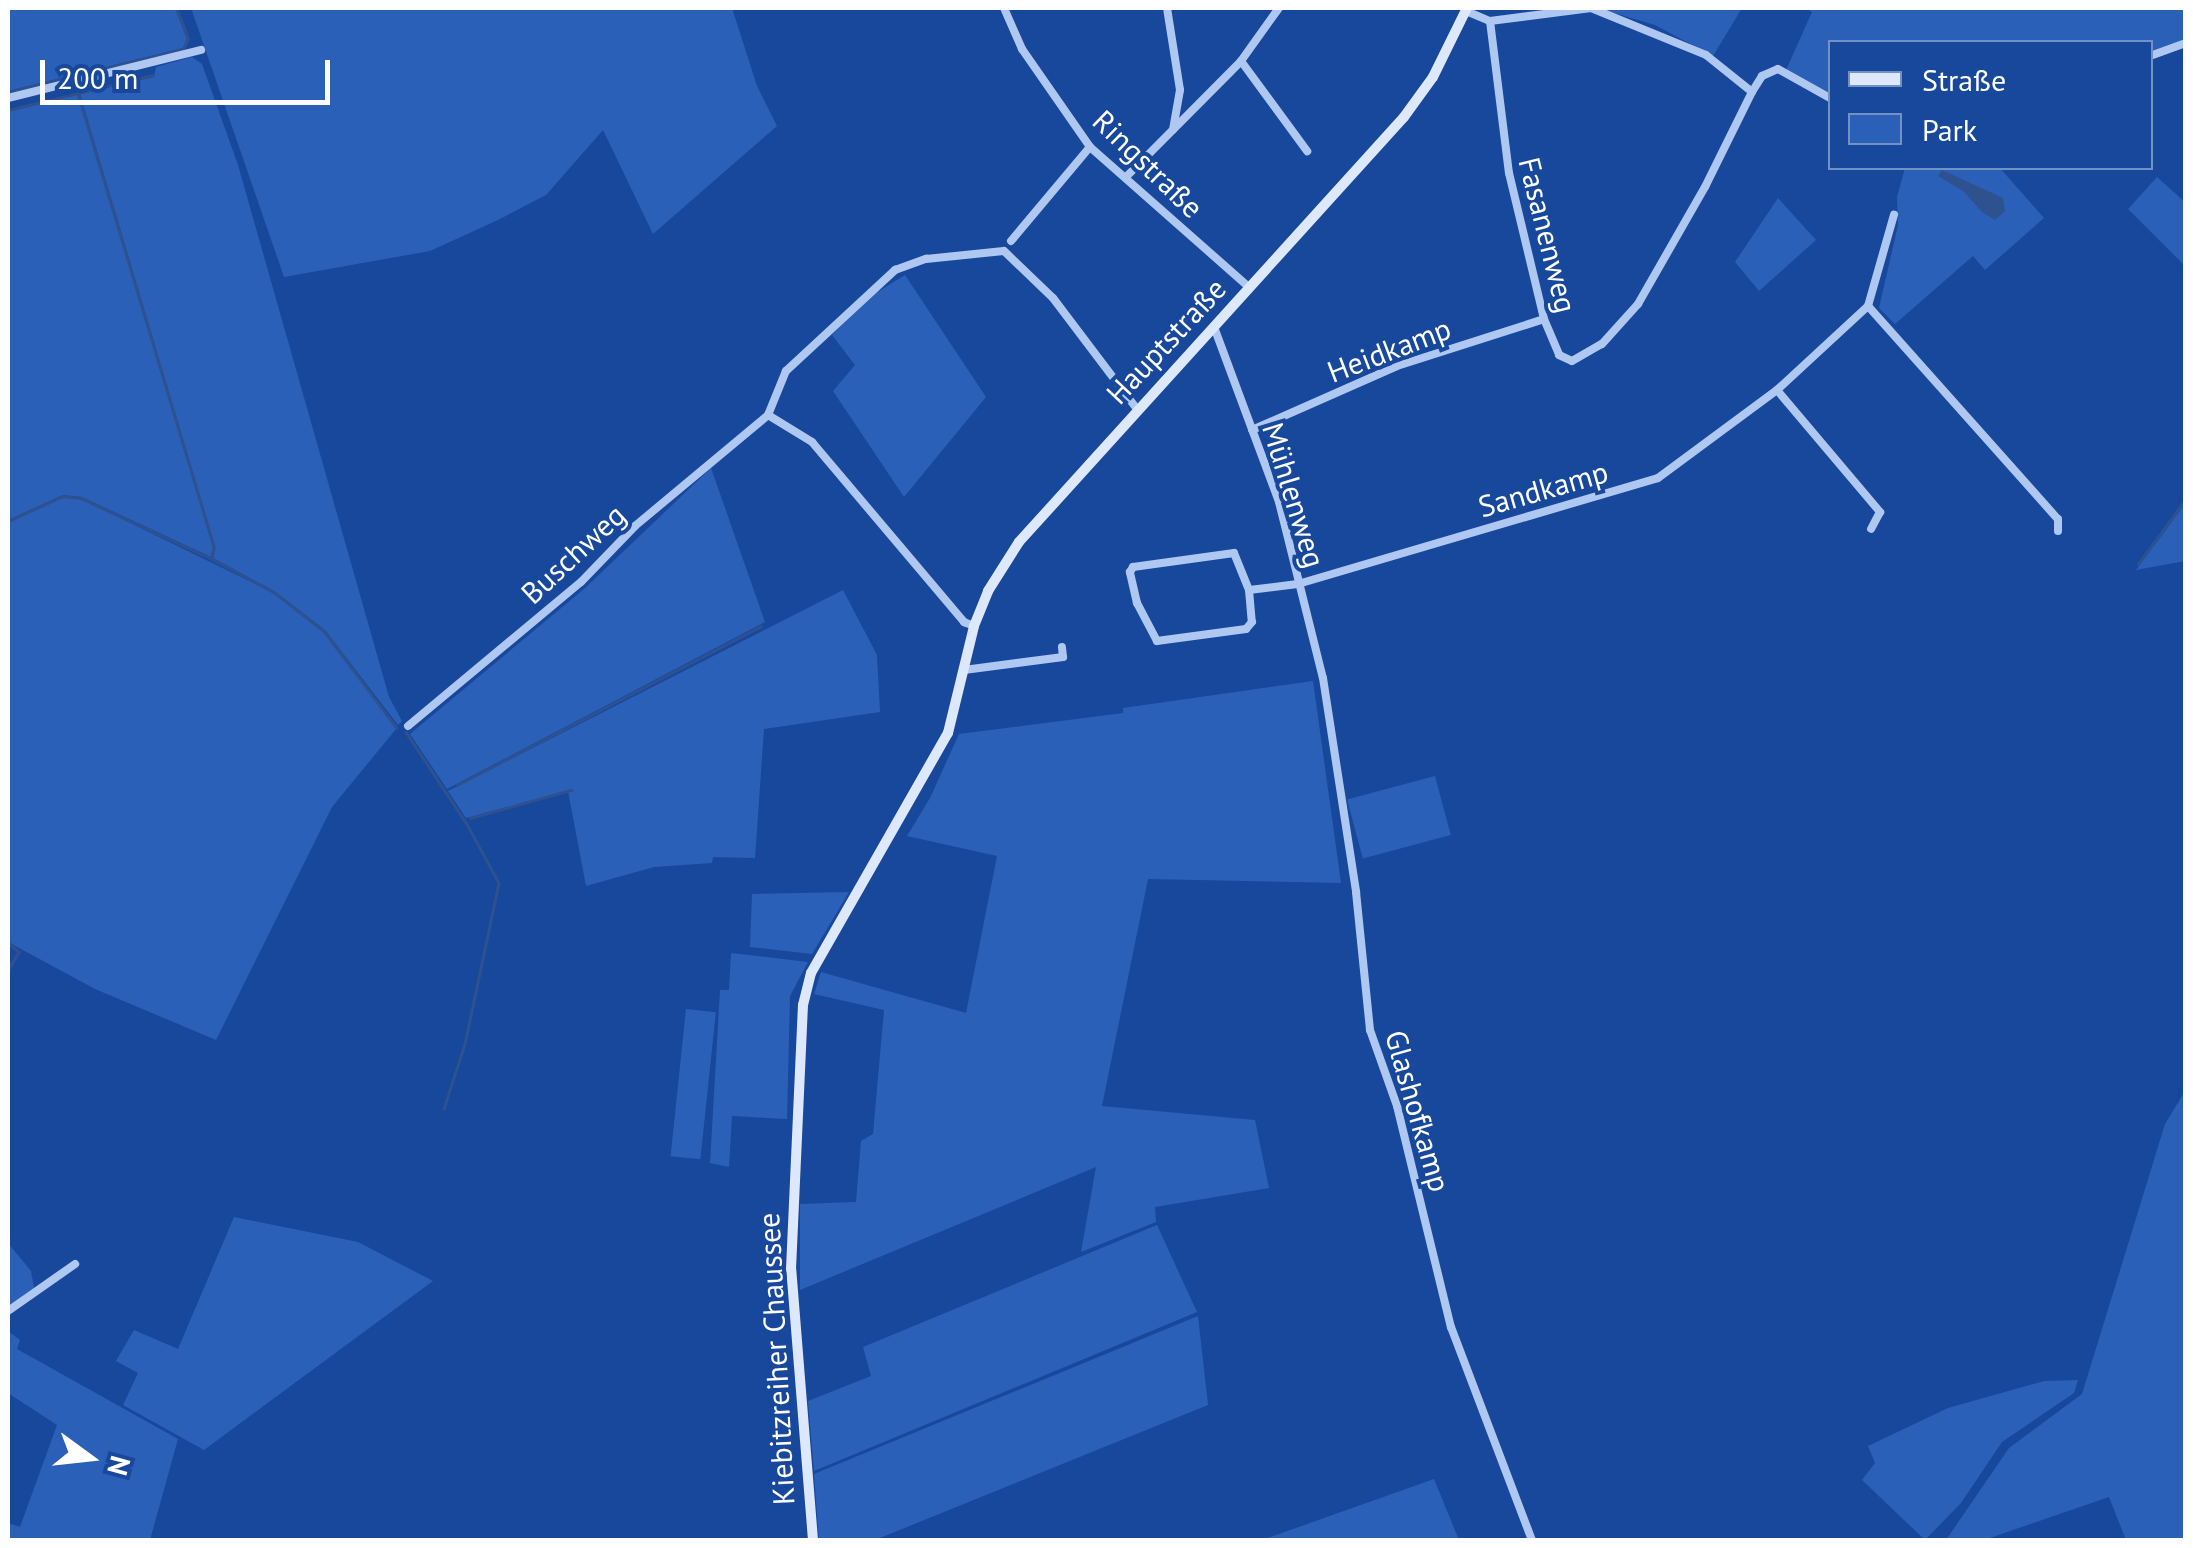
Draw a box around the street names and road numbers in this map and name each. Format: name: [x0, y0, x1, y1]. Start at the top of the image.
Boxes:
street label: Ringstraße: [1085, 103, 1211, 225]
street label: Fasanenweg: [1511, 154, 1585, 316]
street label: Hauptstraße: [1099, 271, 1233, 411]
street label: Heidkamp: [1322, 310, 1456, 390]
street label: Mühlenweg: [1255, 418, 1333, 572]
street label: Sandkamp: [1474, 453, 1612, 525]
street label: Buschweg: [514, 497, 632, 611]
street label: Glashofkamp: [1378, 1026, 1458, 1196]
street label: Kiebitzreiher Chaussee: [750, 1212, 802, 1506]

